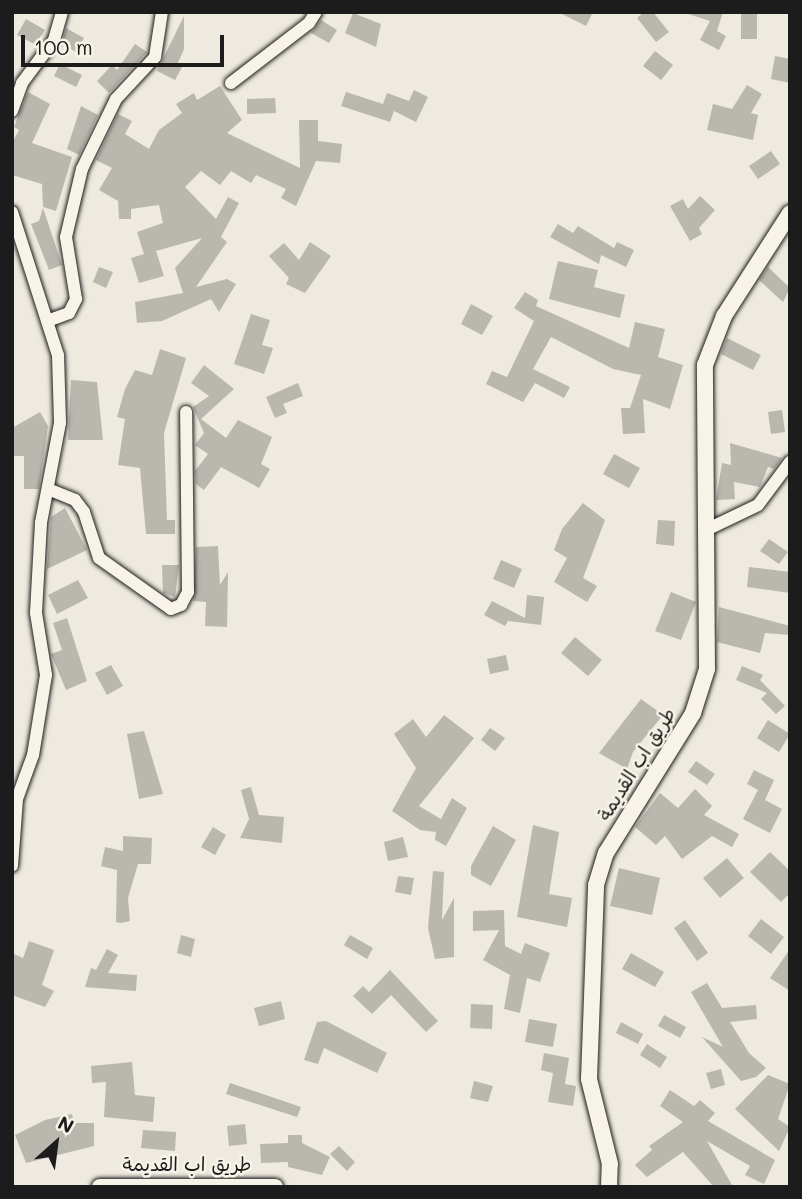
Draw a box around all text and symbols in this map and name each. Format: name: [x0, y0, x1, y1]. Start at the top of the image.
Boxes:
scale bar: [24, 21, 228, 65]
text: 100 m: [34, 33, 93, 60]
street label: طريق اب القديمة: [592, 703, 680, 825]
north arrow: [21, 1108, 91, 1178]
text: N: [54, 1110, 78, 1138]
street label: طريق اب القديمة: [123, 1153, 251, 1175]

